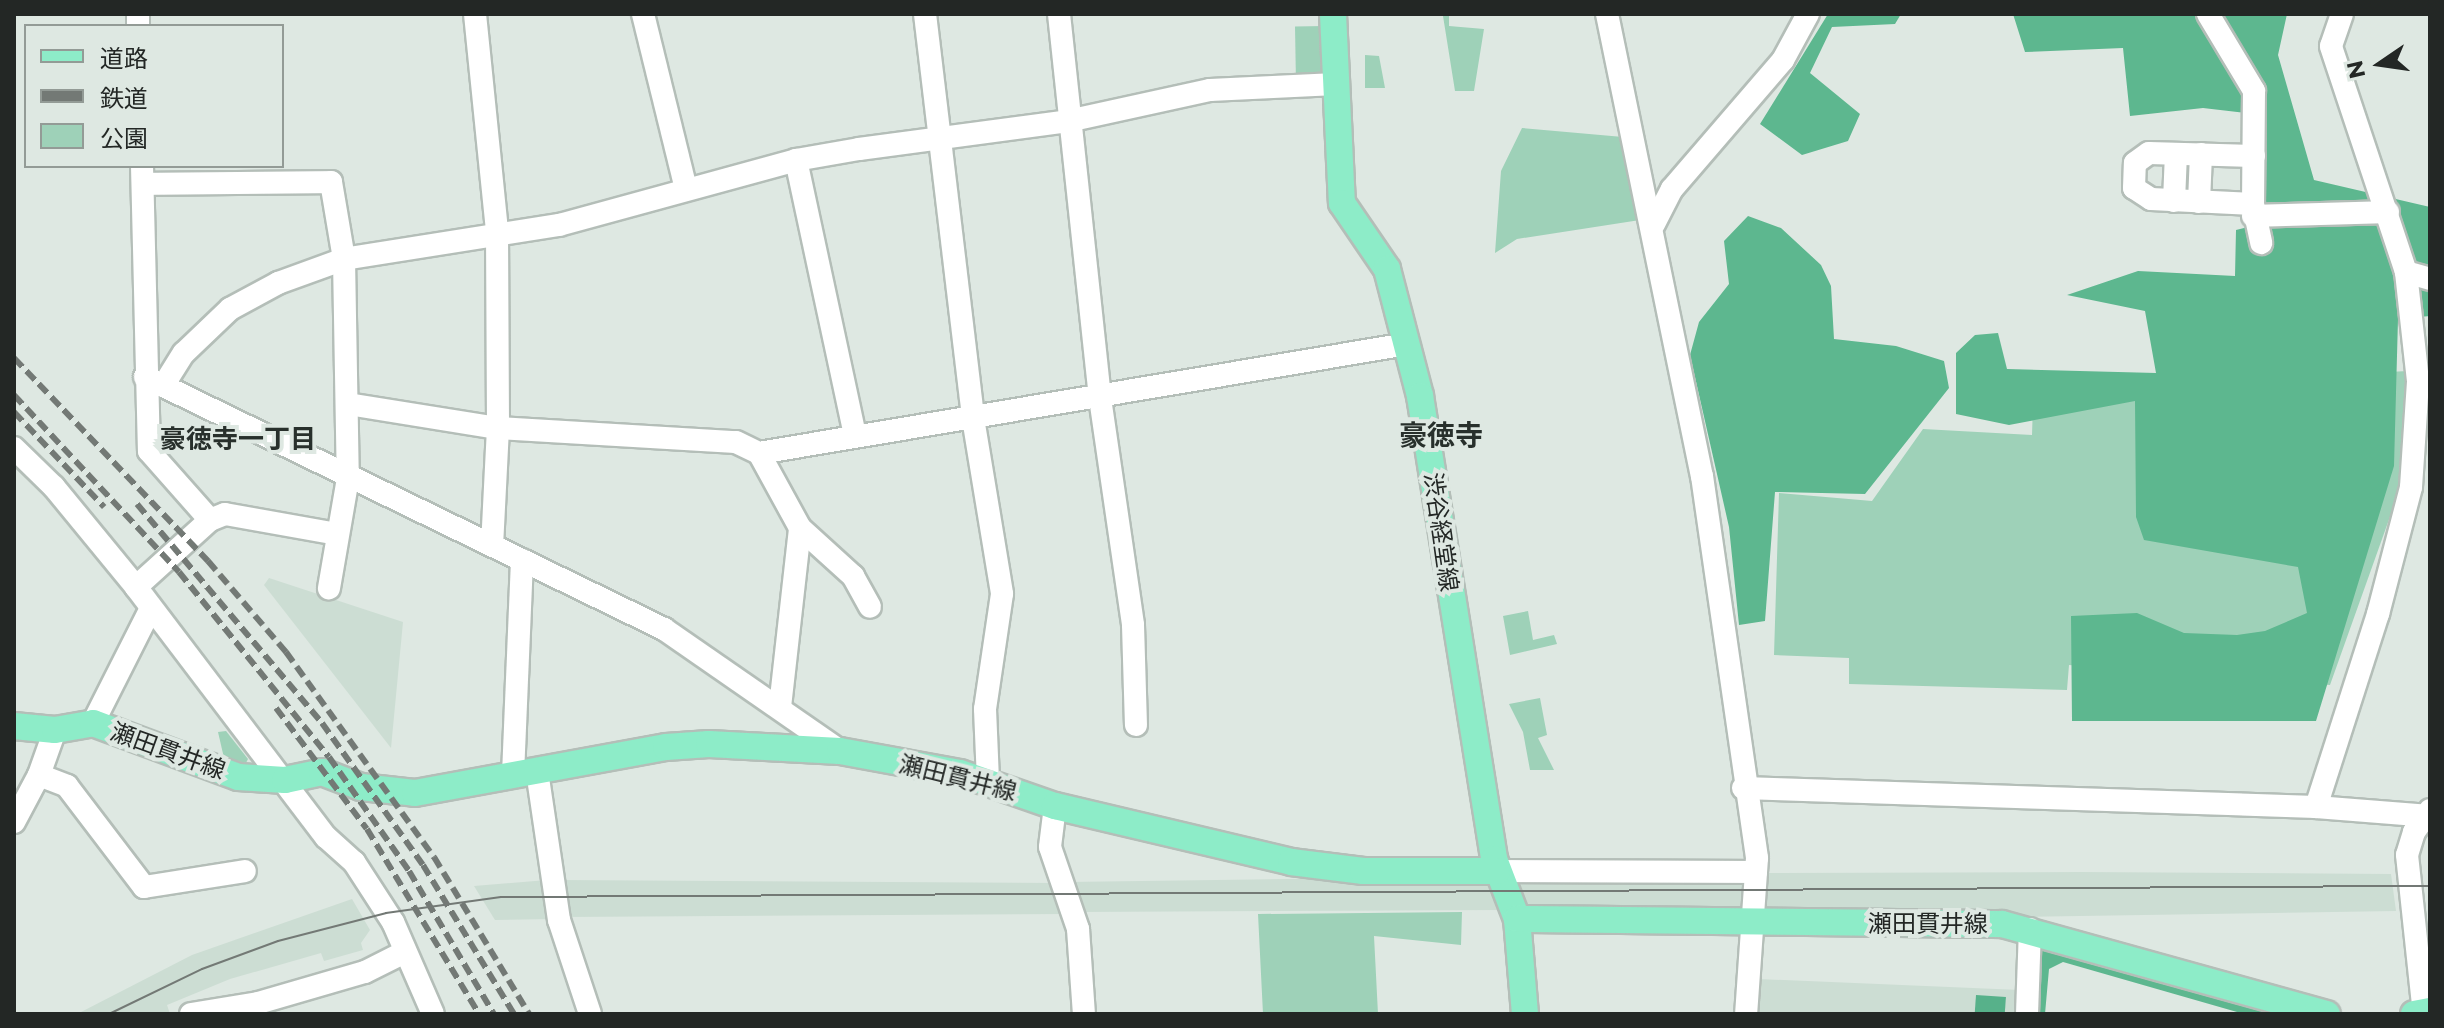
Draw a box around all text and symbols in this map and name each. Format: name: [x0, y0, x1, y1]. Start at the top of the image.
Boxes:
legend: [24, 24, 284, 168]
north arrow: [2340, 24, 2420, 104]
text: 道路: [100, 44, 148, 73]
text: N: [2341, 58, 2371, 81]
text: 鉄道: [100, 84, 148, 113]
text: 公園: [100, 124, 148, 153]
district label: 豪徳寺: [1399, 418, 1483, 452]
district label: 豪徳寺一丁目: [160, 424, 316, 456]
street label: 渋谷経堂線: [1418, 471, 1464, 593]
street label: 瀬田貫井線: [107, 717, 229, 785]
street label: 瀬田貫井線: [896, 750, 1020, 806]
street label: 瀬田貫井線: [1868, 910, 1988, 938]

